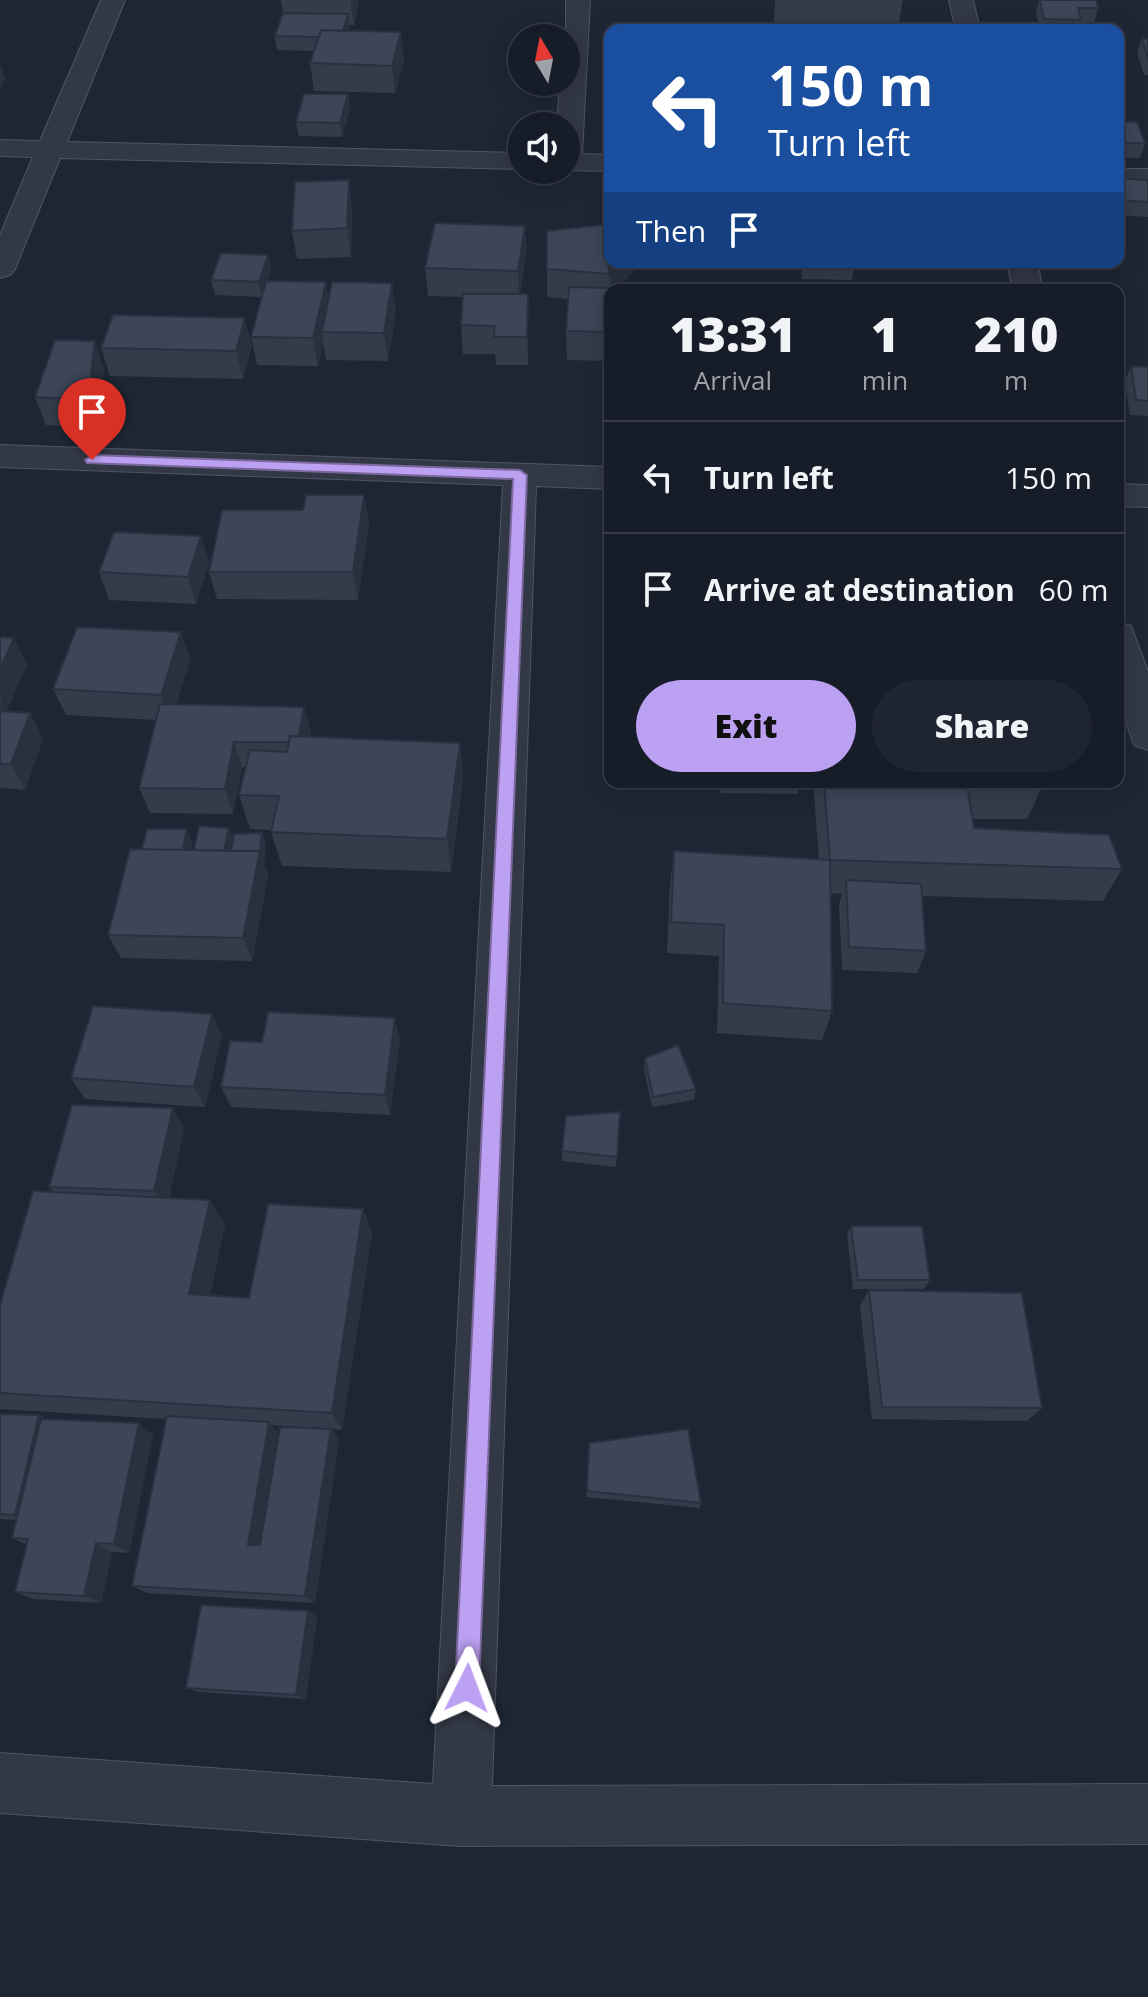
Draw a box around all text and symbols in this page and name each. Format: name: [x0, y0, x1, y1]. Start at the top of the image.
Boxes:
north arrow: [508, 24, 580, 96]
map controls: [508, 24, 580, 184]
text: 150 m: [768, 46, 934, 122]
icon: left: [636, 56, 740, 160]
button: sound: [508, 112, 580, 184]
text: Turn left: [768, 118, 910, 167]
icon: arrive: [722, 208, 766, 252]
text: Then: [636, 210, 706, 251]
text: 13:31: [670, 301, 796, 366]
text: 1: [871, 301, 899, 366]
text: 210: [974, 301, 1058, 366]
text: Arrival: [694, 362, 772, 398]
text: min: [862, 362, 908, 398]
text: m: [1004, 362, 1028, 398]
pin: [58, 378, 126, 460]
icon: arrive: [70, 390, 114, 434]
icon: left: [636, 455, 680, 499]
text: Turn left: [704, 457, 834, 498]
text: 150 m: [1005, 457, 1092, 498]
icon: arrive: [636, 567, 680, 611]
text: Arrive at destination: [704, 569, 1015, 610]
text: 60 m: [1039, 569, 1109, 610]
button: Exit: [636, 680, 856, 772]
button: Share: [872, 680, 1092, 772]
position arrow: [425, 1646, 509, 1730]

